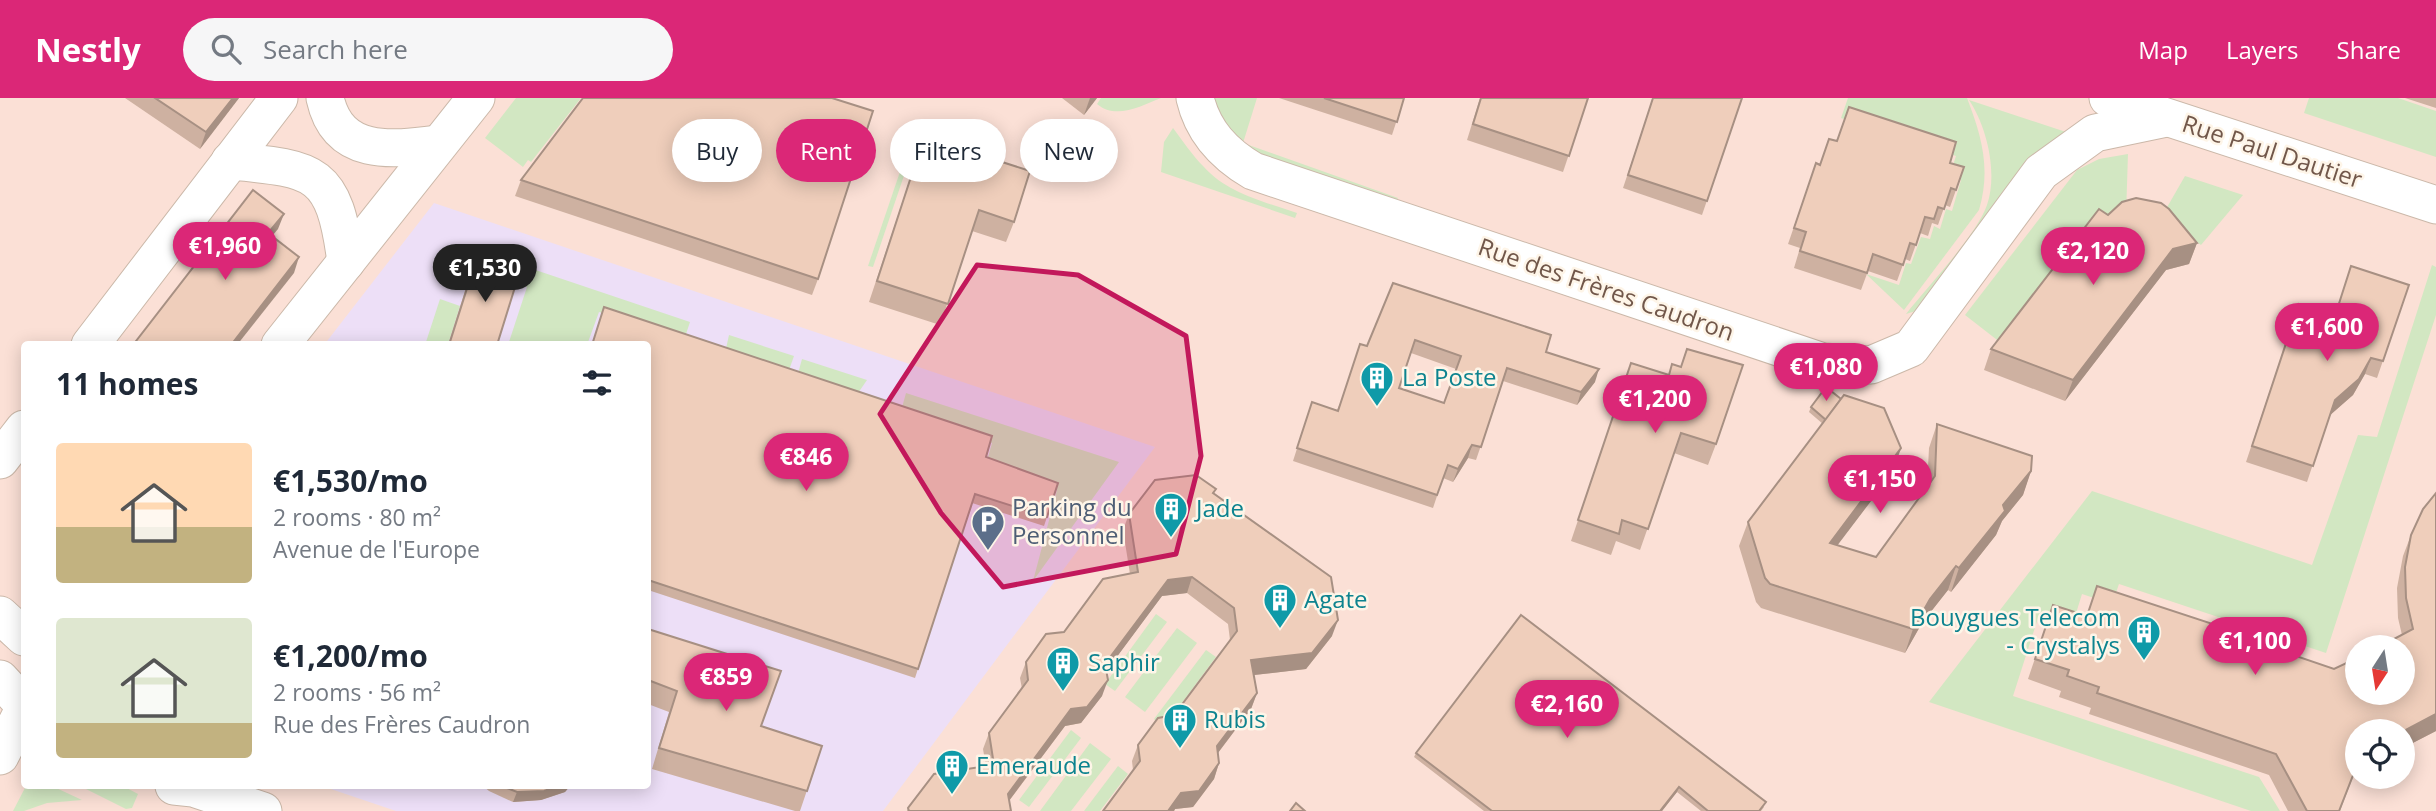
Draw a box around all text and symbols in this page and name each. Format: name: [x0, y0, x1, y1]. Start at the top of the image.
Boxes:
search box: [183, 18, 673, 81]
text: Nestly: [35, 27, 141, 72]
icon: search: [207, 30, 245, 68]
text: Search here: [263, 31, 408, 67]
text: Map: [2138, 33, 2188, 66]
text: Layers: [2226, 33, 2299, 66]
text: Share: [2337, 33, 2401, 66]
street label: Rue Paul Dautier: [2178, 106, 2367, 195]
chip: Buy: [672, 119, 762, 182]
chip: Rent: [776, 119, 876, 182]
chip: Filters: [890, 119, 1006, 182]
chip: New: [1020, 119, 1118, 182]
pin: €1,960: [168, 222, 282, 282]
pin: €2,120: [2036, 228, 2150, 287]
text: €1,960: [189, 229, 261, 261]
street label: Rue des Frères Caudron: [1474, 229, 1739, 348]
text: €2,120: [2057, 234, 2129, 266]
pin: €1,530: [428, 244, 542, 304]
text: €1,530: [449, 251, 521, 283]
pin: €1,600: [2270, 303, 2384, 363]
text: €1,600: [2291, 310, 2363, 342]
pin: €1,080: [1769, 344, 1883, 403]
text: €1,080: [1790, 350, 1862, 382]
building icon: La Poste: [1358, 359, 1396, 408]
place label: La Poste: [1402, 360, 1496, 393]
text: 11 homes: [56, 363, 199, 404]
icon: filters: [578, 364, 616, 402]
pin: €1,200: [1598, 376, 1712, 435]
text: €1,200: [1619, 382, 1691, 414]
pin: €846: [765, 434, 847, 493]
text: €846: [780, 440, 832, 472]
pin: €1,150: [1823, 456, 1937, 515]
text: €1,530/mo: [273, 460, 428, 501]
text: €1,150: [1844, 462, 1916, 494]
icon: home: [112, 471, 196, 555]
place label: Parking du Personnel: [1012, 490, 1132, 551]
building icon: Jade: [1152, 490, 1190, 539]
place label: Jade: [1194, 491, 1244, 524]
text: 2 rooms · 80 m²: [273, 501, 441, 533]
parking icon: Parking du Personnel: [969, 503, 1007, 552]
text: Avenue de l'Europe: [273, 533, 480, 565]
building icon: Agate: [1261, 581, 1299, 630]
place label: Agate: [1304, 582, 1368, 615]
place label: Bouygues Telecom - Crystalys: [1910, 600, 2120, 661]
building icon: Bouygues Telecom - Crystalys: [2125, 613, 2163, 662]
pin: €1,100: [2198, 618, 2312, 677]
text: €1,100: [2219, 624, 2291, 656]
text: €1,200/mo: [273, 635, 428, 676]
north arrow: [2345, 635, 2415, 705]
map controls: [2345, 635, 2415, 789]
building icon: Saphir: [1044, 644, 1082, 693]
place label: Saphir: [1088, 645, 1160, 678]
icon: home: [112, 646, 196, 730]
pin: €859: [685, 654, 767, 713]
text: €859: [700, 660, 752, 692]
text: 2 rooms · 56 m²: [273, 676, 441, 708]
pin: €2,160: [1510, 680, 1624, 740]
text: €2,160: [1531, 687, 1603, 719]
building icon: Rubis: [1161, 701, 1199, 750]
place label: Rubis: [1204, 702, 1266, 735]
text: Rue des Frères Caudron: [273, 708, 530, 740]
button: locate: [2345, 719, 2415, 789]
building icon: Emeraude: [933, 747, 971, 796]
place label: Emeraude: [976, 748, 1091, 781]

